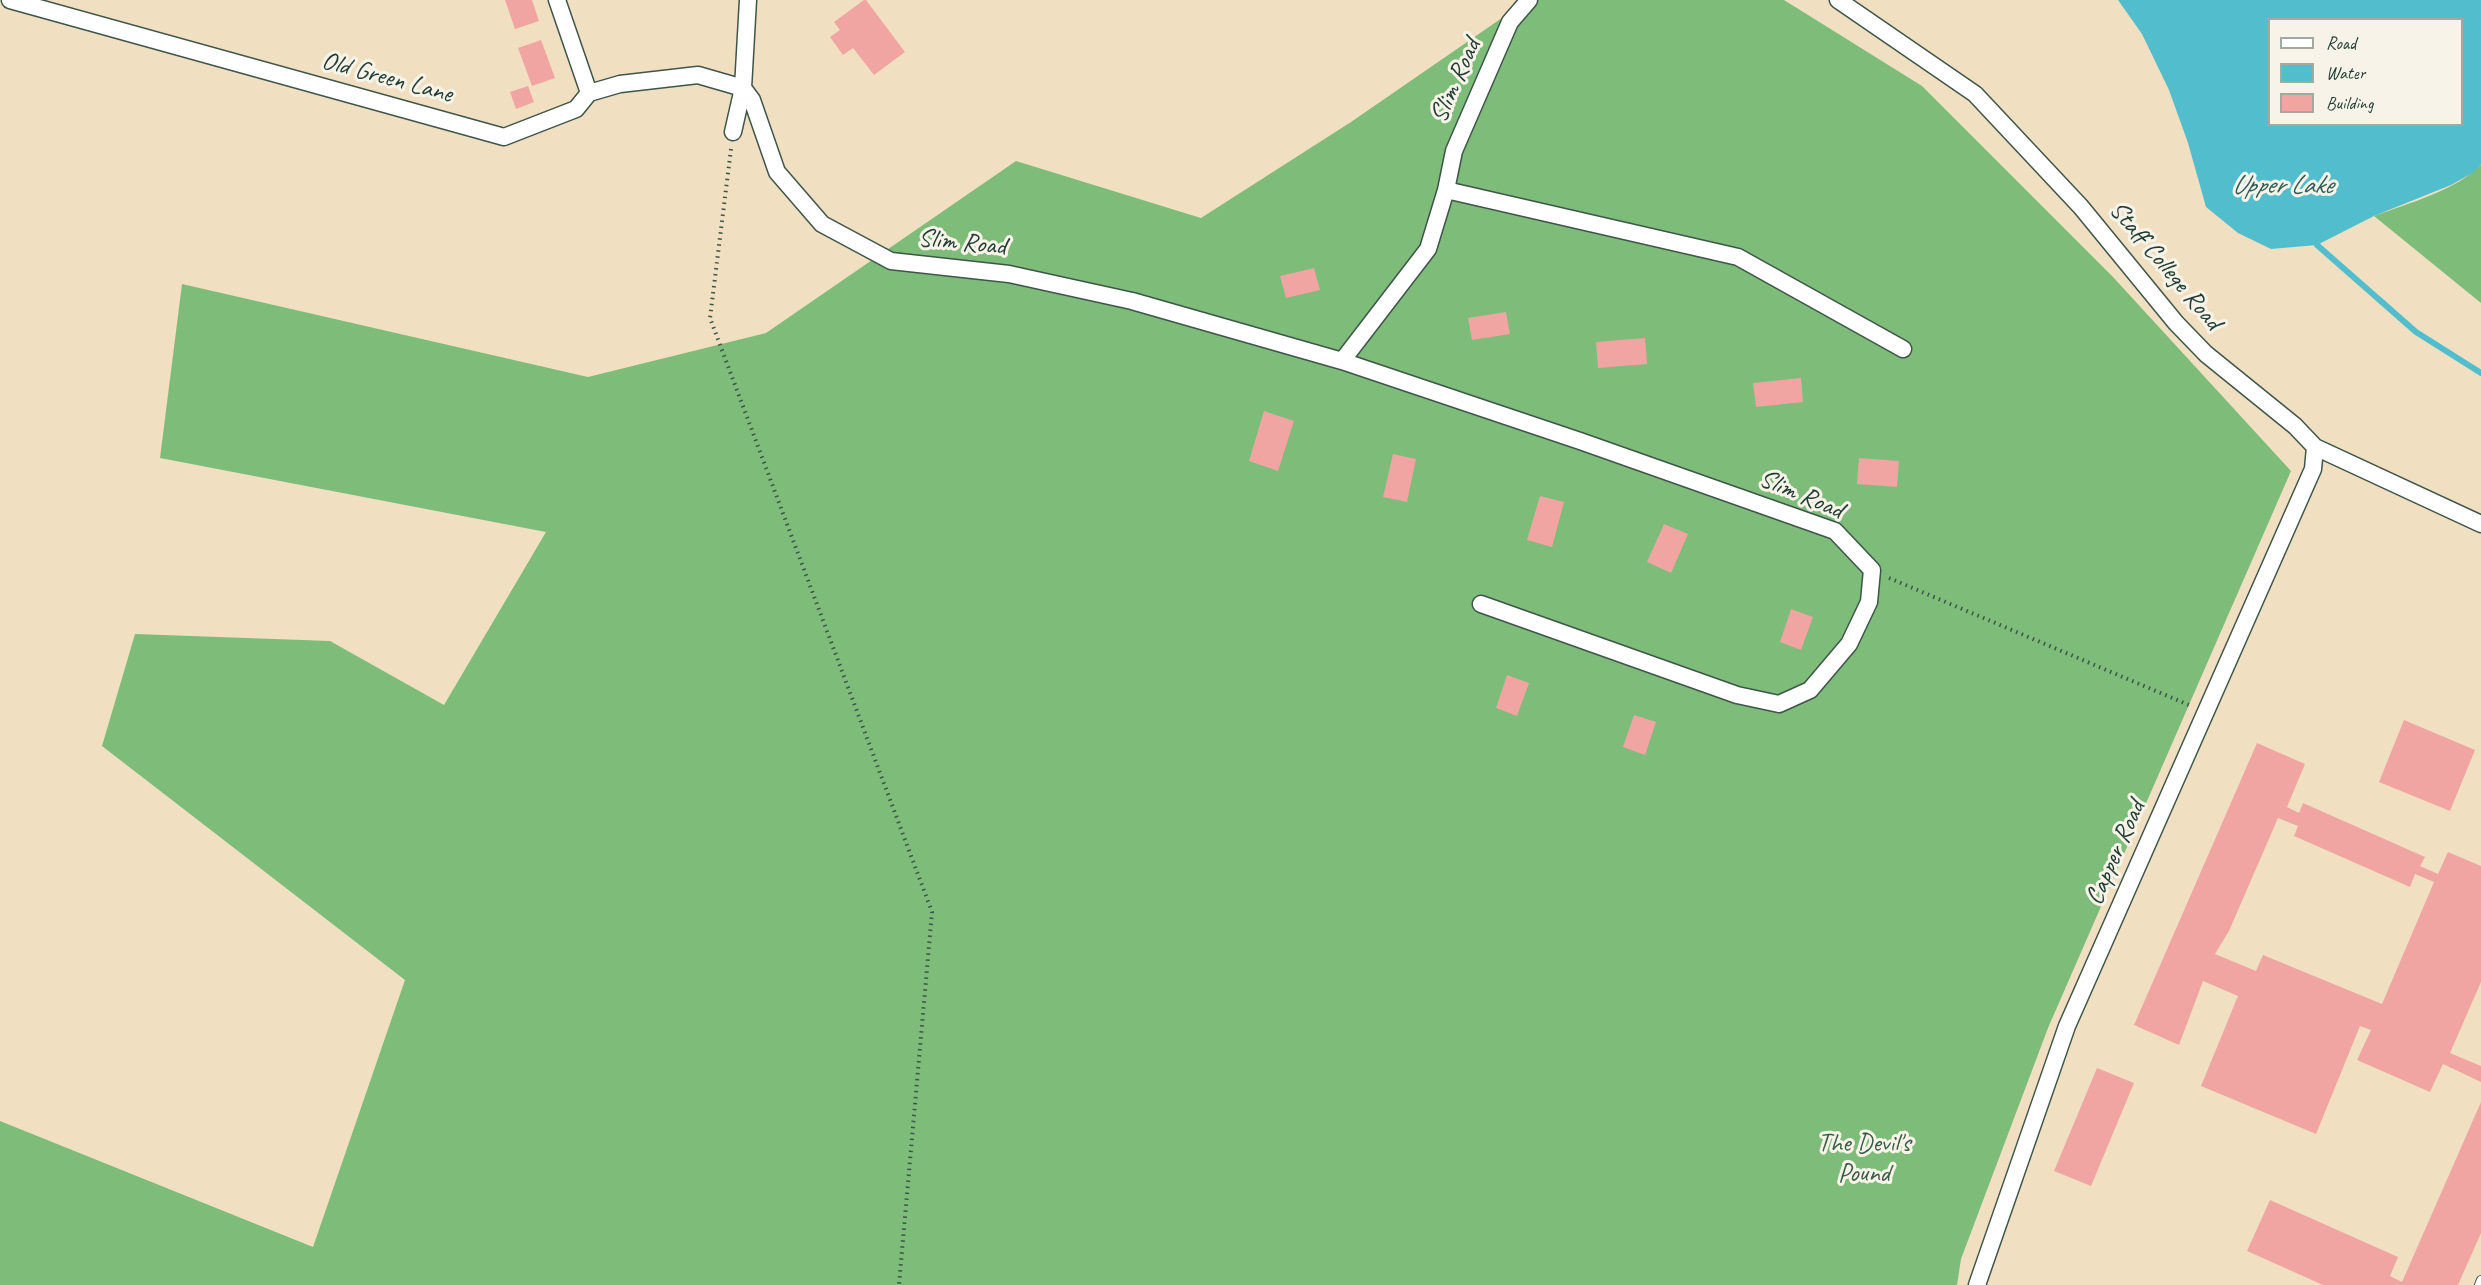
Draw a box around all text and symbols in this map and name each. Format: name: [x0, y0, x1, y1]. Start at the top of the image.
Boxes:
legend: [2268, 18, 2463, 126]
text: Road: [2326, 32, 2356, 54]
street label: Slim Road: [1424, 34, 1488, 128]
street label: Old Green Lane: [318, 46, 456, 110]
text: Water: [2326, 62, 2365, 84]
text: Building: [2326, 92, 2373, 114]
water label: Upper Lake: [2232, 170, 2332, 202]
street label: Staff College Road: [2102, 195, 2228, 337]
street label: Slim Road: [917, 223, 1007, 263]
street label: Slim Road: [1754, 463, 1848, 527]
street label: Capper Road: [2079, 796, 2153, 910]
park label: The Devil's Pound: [1818, 1128, 1910, 1190]

